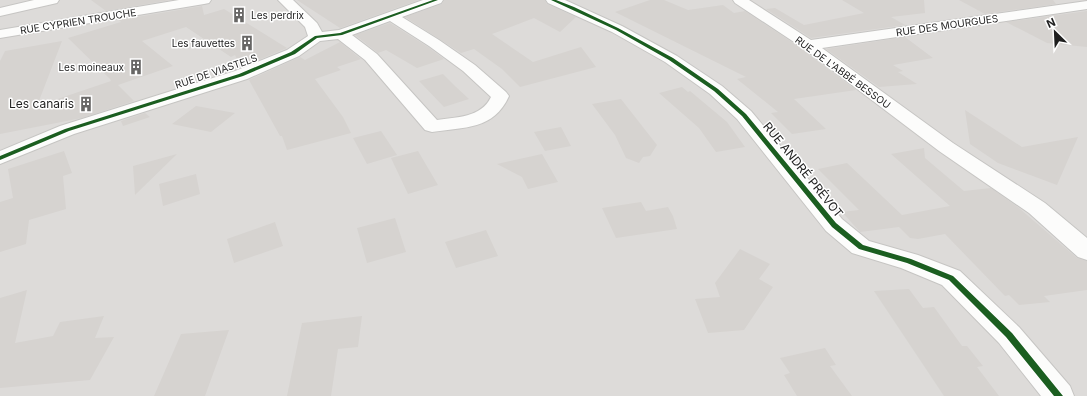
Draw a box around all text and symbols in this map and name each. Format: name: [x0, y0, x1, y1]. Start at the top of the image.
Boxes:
street label: RUE CYPRIEN TROUCHE: [19, 6, 137, 36]
building icon: Les perdrix: [230, 6, 248, 24]
place label: Les perdrix: [251, 9, 305, 21]
street label: RUE DES MOURGUES: [895, 12, 999, 38]
north arrow: [1035, 12, 1075, 52]
text: N: [1044, 15, 1058, 31]
street label: RUE DE L'ABBÉ BESSOU: [793, 33, 894, 111]
building icon: Les fauvettes: [238, 34, 256, 52]
place label: Les fauvettes: [172, 37, 235, 49]
street label: RUE DE VIASTELS: [173, 51, 259, 91]
building icon: Les moineaux: [127, 58, 145, 76]
place label: Les moineaux: [58, 61, 125, 73]
building icon: Les canaris: [77, 95, 95, 113]
place label: Les canaris: [9, 96, 74, 111]
street label: RUE ANDRÉ PRÉVOT: [760, 119, 847, 221]

